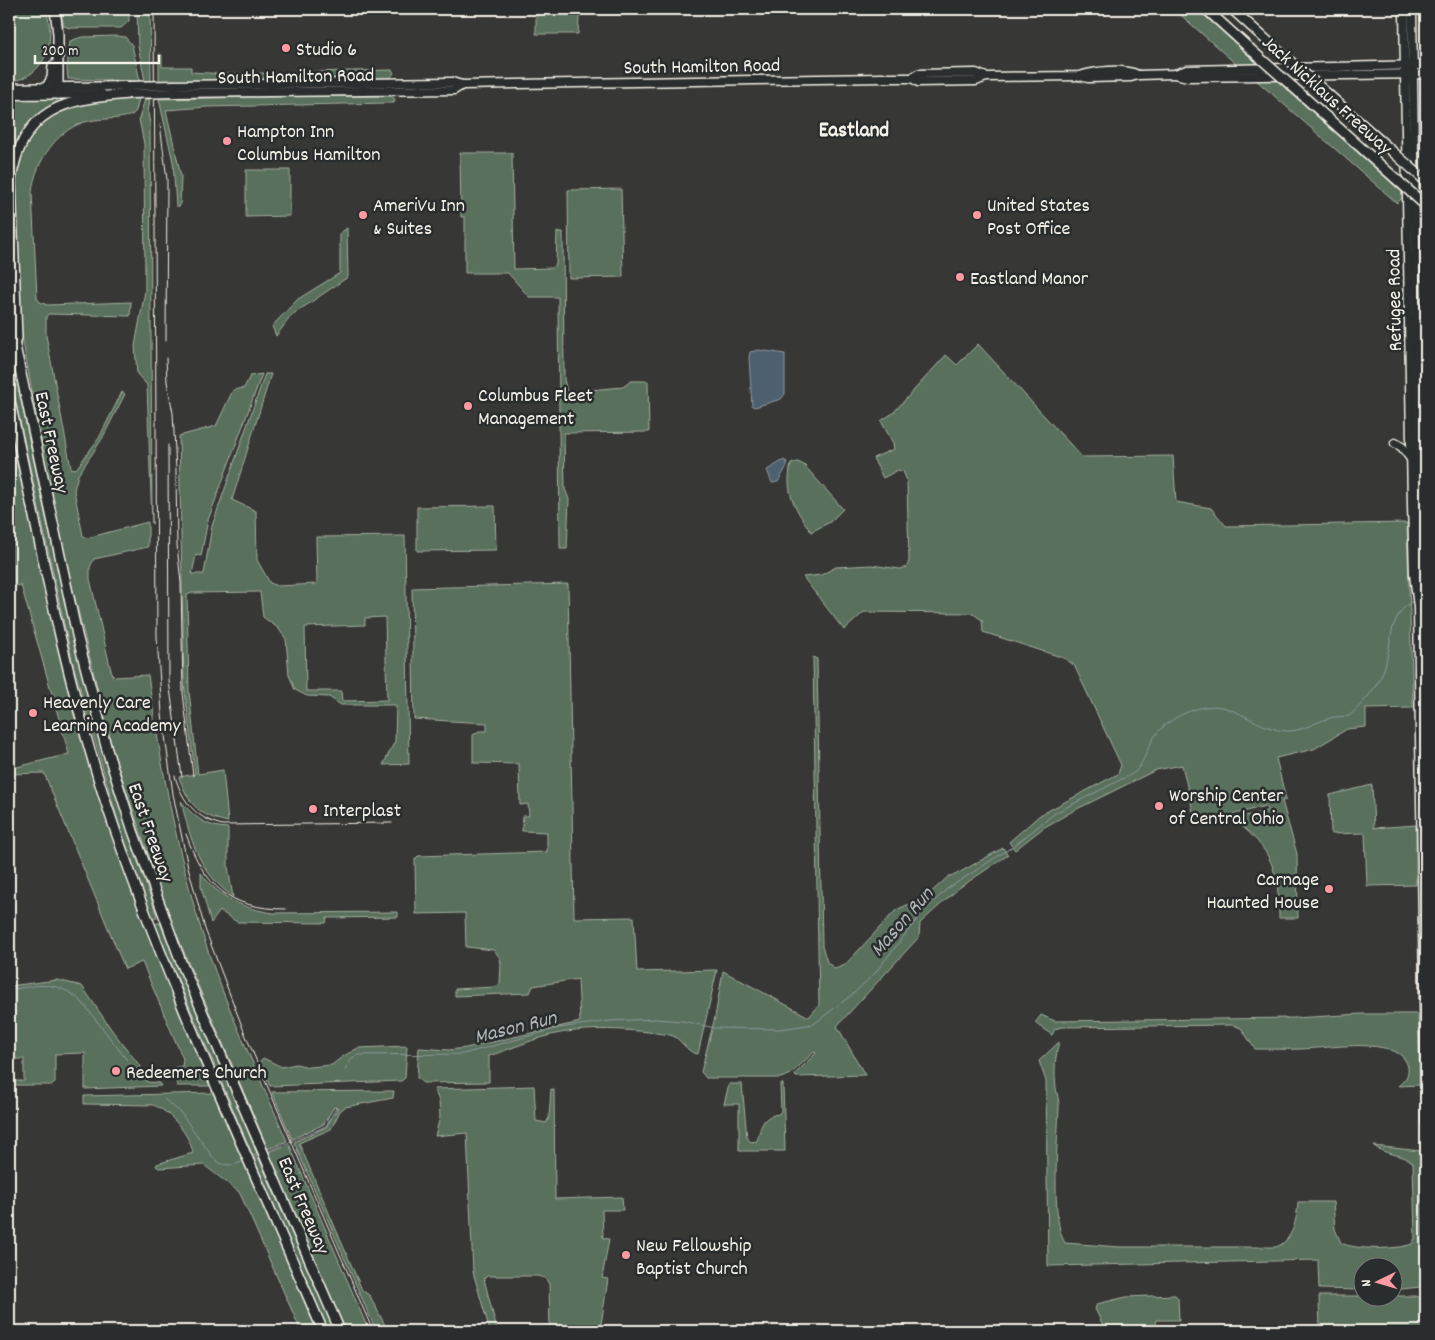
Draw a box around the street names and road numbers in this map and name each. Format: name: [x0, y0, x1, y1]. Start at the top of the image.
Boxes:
street label: Jack Nicklaus Freeway: [1254, 30, 1398, 163]
street label: South Hamilton Road: [623, 53, 781, 83]
street label: South Hamilton Road: [217, 63, 375, 93]
street label: Refugee Road: [1381, 248, 1411, 351]
street label: East Freeway: [26, 389, 75, 497]
street label: East Freeway: [119, 780, 179, 887]
street label: East Freeway: [269, 1153, 336, 1260]

